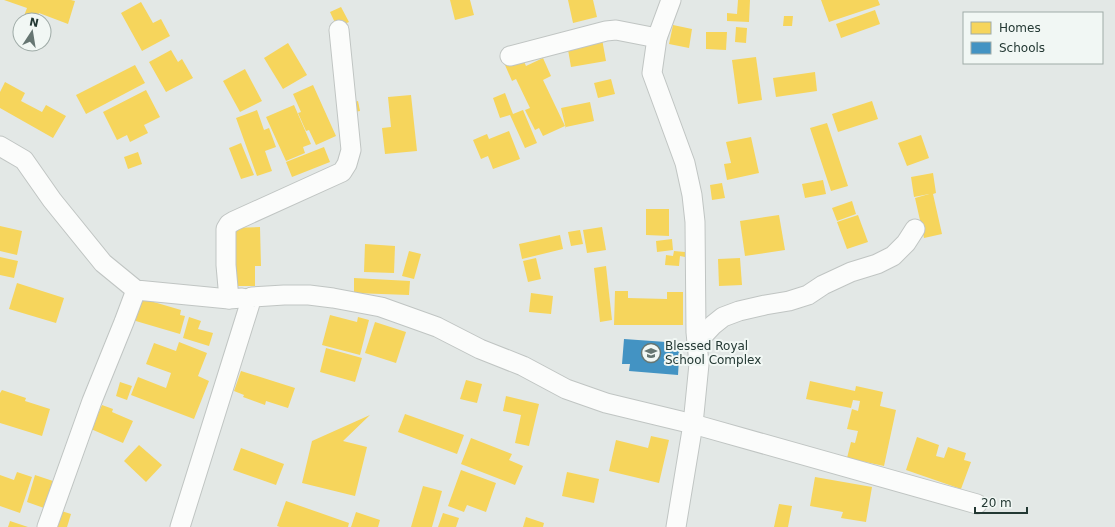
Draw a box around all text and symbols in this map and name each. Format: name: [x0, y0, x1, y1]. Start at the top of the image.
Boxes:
north arrow: [12, 12, 52, 52]
legend: [963, 12, 1103, 64]
text: N: [28, 15, 40, 30]
text: Homes: [999, 21, 1041, 35]
text: Schools: [999, 41, 1045, 55]
place label: Blessed Royal School Complex: [665, 339, 761, 367]
school or university icon: Blessed Royal School Complex: [640, 342, 662, 364]
scale bar: [975, 489, 1027, 515]
text: 20 m: [981, 496, 1012, 510]

